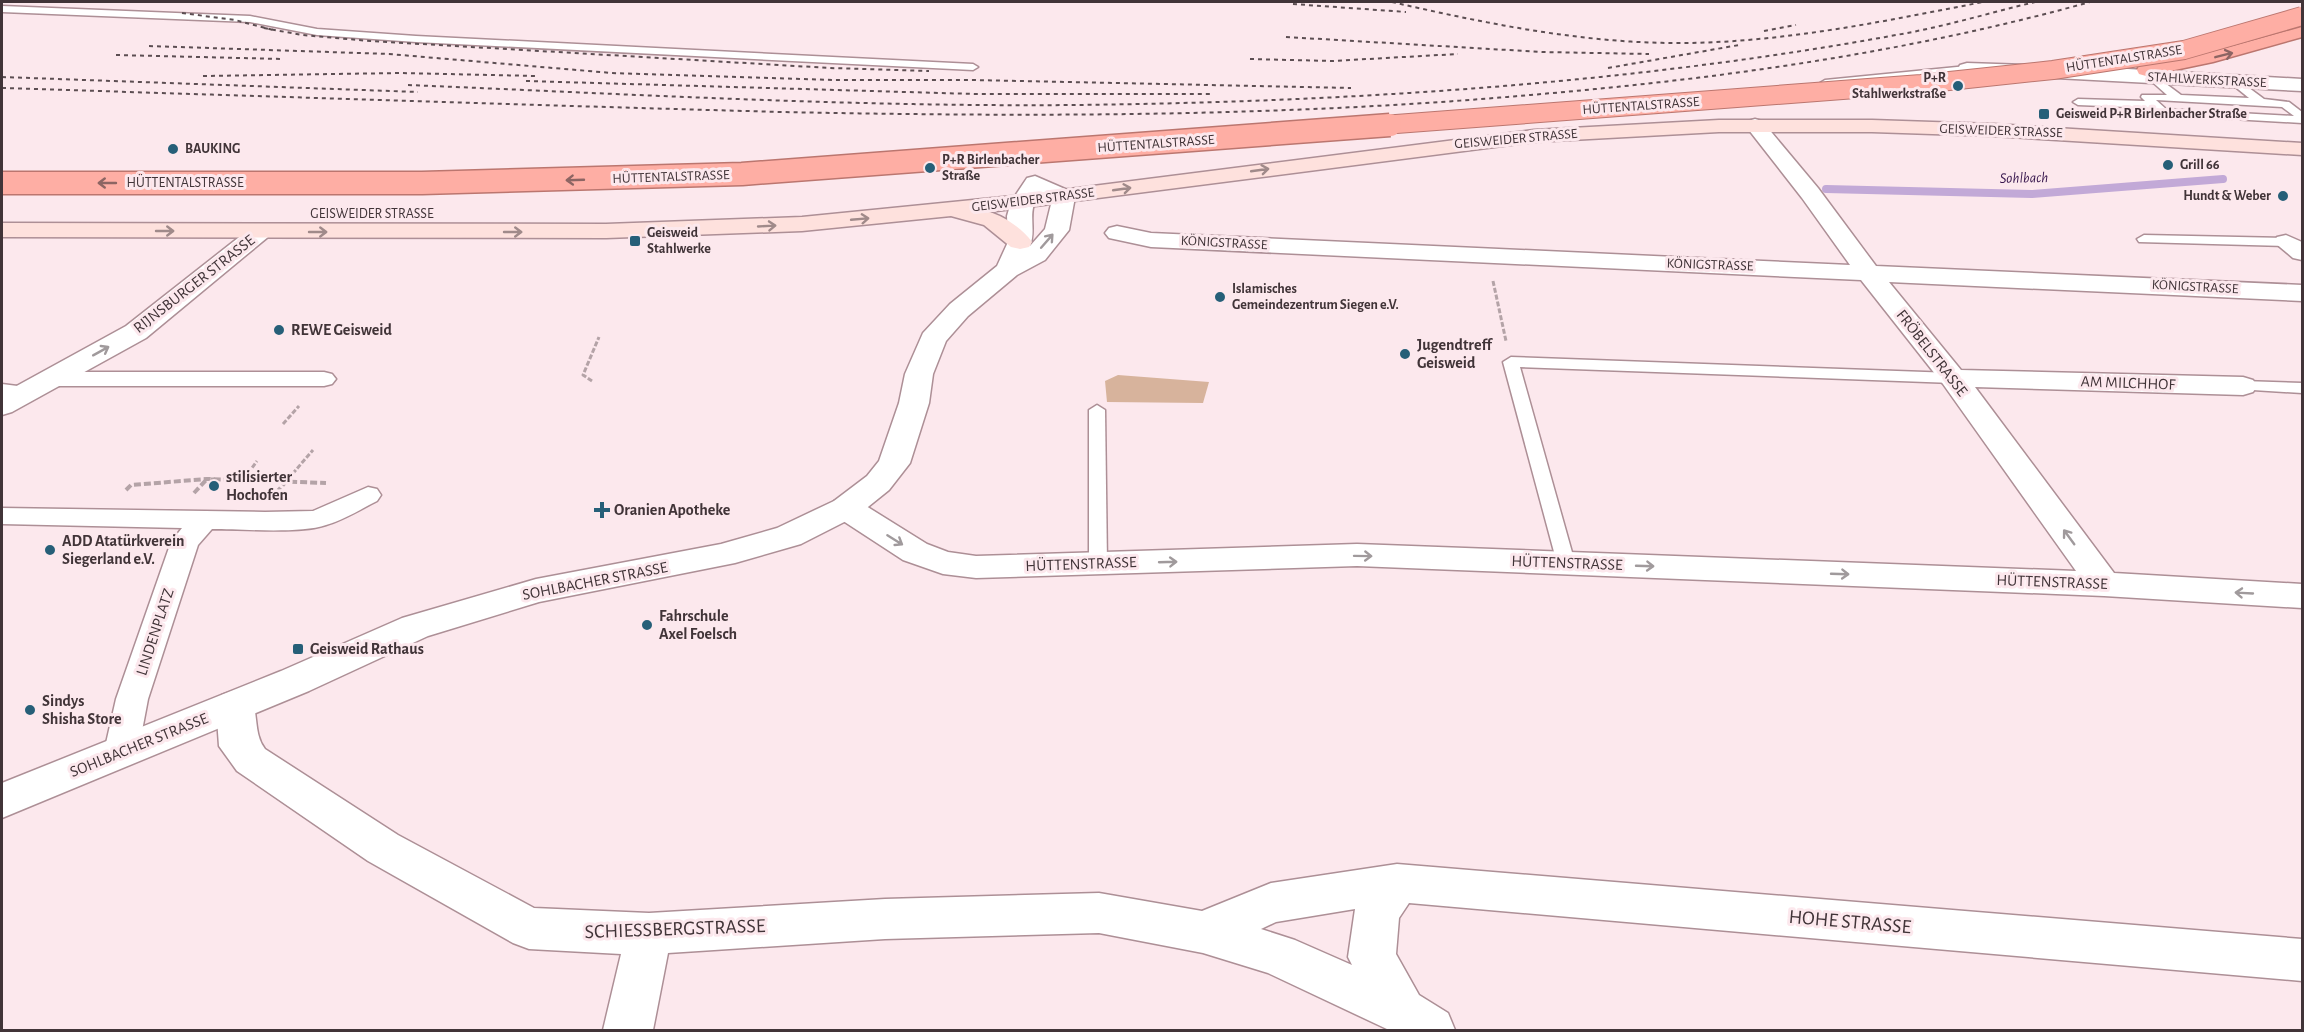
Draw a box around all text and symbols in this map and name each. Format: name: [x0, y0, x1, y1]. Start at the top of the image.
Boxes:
street label: HÜTTENTALSTRASSE: [2065, 40, 2183, 75]
one-way arrow: [2214, 48, 2233, 60]
street label: STAHLWERKSTRASSE: [2147, 70, 2267, 90]
place label: P+R Stahlwerkstraße: [1852, 71, 1946, 101]
marker: P+R Stahlwerkstraße: [1951, 79, 1965, 93]
street label: HÜTTENTALSTRASSE: [1582, 92, 1700, 117]
marker: Geisweid P+R Birlenbacher Straße: [2037, 107, 2051, 121]
place label: Geisweid P+R Birlenbacher Straße: [2056, 107, 2247, 121]
street label: GEISWEIDER STRASSE: [1939, 122, 2063, 140]
street label: GEISWEIDER STRASSE: [1454, 127, 1578, 151]
street label: HÜTTENTALSTRASSE: [1097, 130, 1215, 155]
marker: BAUKING: [166, 142, 180, 156]
place label: BAUKING: [185, 142, 240, 156]
place label: P+R Birlenbacher Straße: [942, 153, 1039, 183]
marker: Grill 66: [2161, 158, 2175, 172]
place label: Grill 66: [2180, 158, 2220, 172]
marker: P+R Birlenbacher Straße: [923, 161, 937, 175]
street label: HÜTTENTALSTRASSE: [612, 165, 730, 186]
one-way arrow: [1249, 165, 1269, 176]
water label: Sohlbach: [2000, 170, 2048, 186]
street label: HÜTTENTALSTRASSE: [126, 173, 244, 190]
one-way arrow: [565, 175, 585, 186]
one-way arrow: [97, 177, 117, 189]
one-way arrow: [1112, 183, 1132, 194]
street label: GEISWEIDER STRASSE: [971, 185, 1095, 214]
place label: Hundt & Weber: [2183, 189, 2271, 203]
marker: Hundt & Weber: [2276, 189, 2290, 203]
street label: GEISWEIDER STRASSE: [310, 207, 434, 221]
one-way arrow: [849, 213, 869, 224]
one-way arrow: [757, 220, 777, 231]
one-way arrow: [154, 225, 174, 237]
one-way arrow: [308, 226, 328, 238]
one-way arrow: [503, 226, 523, 238]
place label: Geisweid Stahlwerke: [647, 226, 711, 256]
street label: KÖNIGSTRASSE: [1180, 231, 1268, 252]
street label: RIJNSBURGER STRASSE: [130, 232, 258, 336]
one-way arrow: [1041, 233, 1054, 249]
marker: Geisweid Stahlwerke: [628, 234, 642, 248]
street label: KÖNIGSTRASSE: [1666, 253, 1754, 274]
street label: KÖNIGSTRASSE: [2151, 275, 2239, 296]
place label: Islamisches Gemeindezentrum Siegen e.V.: [1232, 282, 1399, 312]
marker: Islamisches Gemeindezentrum Siegen e.V.: [1213, 290, 1227, 304]
street label: FRÖBELSTRASSE: [1893, 306, 1972, 399]
place label: REWE Geisweid: [291, 322, 392, 338]
marker: REWE Geisweid: [272, 323, 286, 337]
place label: Jugendtreff Geisweid: [1417, 337, 1494, 371]
one-way arrow: [92, 345, 109, 357]
marker: Jugendtreff Geisweid: [1398, 347, 1412, 361]
street label: AM MILCHHOF: [2080, 373, 2177, 393]
place label: stilisierter Hochofen: [226, 469, 292, 503]
marker: stilisierter Hochofen: [207, 479, 221, 493]
place label: Oranien Apotheke: [614, 502, 731, 518]
marker: Oranien Apotheke: [595, 503, 609, 517]
one-way arrow: [2063, 530, 2076, 546]
place label: ADD Atatürkverein Siegerland e.V.: [62, 533, 185, 567]
one-way arrow: [886, 534, 903, 546]
marker: ADD Atatürkverein Siegerland e.V.: [43, 543, 57, 557]
one-way arrow: [1352, 550, 1372, 562]
street label: HÜTTENSTRASSE: [1511, 551, 1623, 573]
street label: HÜTTENSTRASSE: [1025, 552, 1137, 574]
one-way arrow: [1158, 556, 1178, 568]
street label: SOHLBACHER STRASSE: [521, 559, 669, 603]
one-way arrow: [1635, 560, 1655, 571]
one-way arrow: [1830, 568, 1850, 579]
street label: HÜTTENSTRASSE: [1996, 570, 2108, 592]
street label: LINDENPLATZ: [133, 586, 177, 678]
one-way arrow: [2235, 587, 2255, 598]
place label: Fahrschule Axel Foelsch: [659, 608, 737, 642]
marker: Fahrschule Axel Foelsch: [640, 618, 654, 632]
place label: Geisweid Rathaus: [310, 641, 424, 657]
marker: Geisweid Rathaus: [291, 642, 305, 656]
place label: Sindys Shisha Store: [42, 693, 122, 727]
marker: Sindys Shisha Store: [23, 703, 37, 717]
street label: SOHLBACHER STRASSE: [68, 710, 211, 780]
street label: HOHE STRASSE: [1788, 907, 1912, 937]
street label: SCHIESSBERGSTRASSE: [584, 916, 766, 942]

